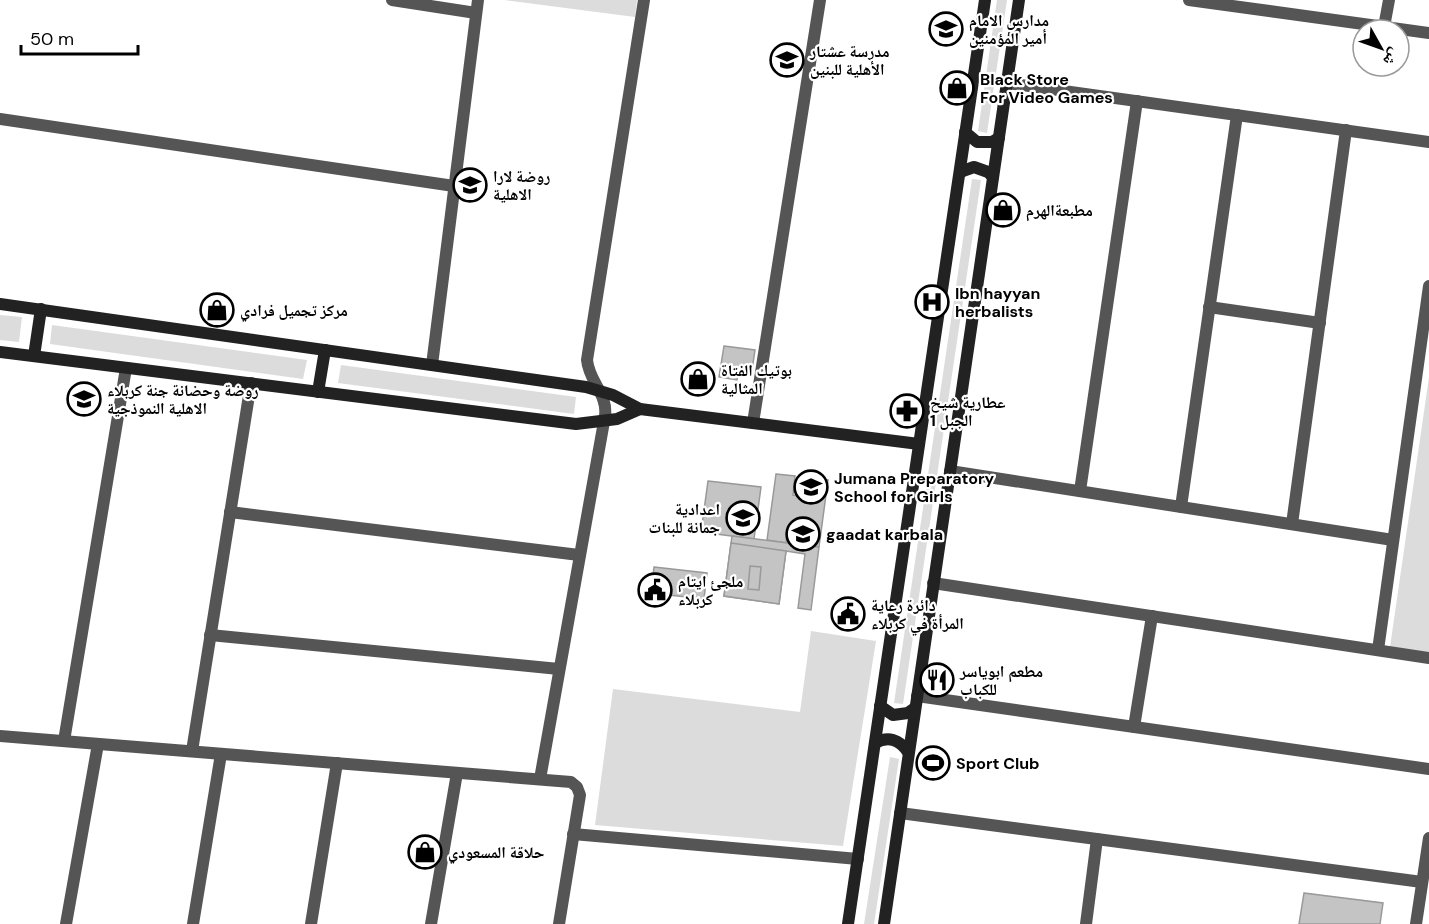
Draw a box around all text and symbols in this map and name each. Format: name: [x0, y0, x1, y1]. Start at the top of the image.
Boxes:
place label: مدارس الامام أمير المؤمنين: [969, 10, 1049, 49]
school or university icon: مدارس الامام أمير المؤمنين: [928, 11, 964, 47]
scale bar: [21, 18, 138, 56]
north arrow: [1351, 18, 1411, 78]
text: 50 m: [30, 27, 74, 51]
place label: مدرسة عشتار الأهلية للبنين: [809, 41, 890, 80]
school or university icon: مدرسة عشتار الأهلية للبنين: [769, 42, 805, 78]
text: ش: [1379, 44, 1406, 71]
place label: Black Store For Video Games: [980, 69, 1113, 108]
shop icon: Black Store For Video Games: [939, 70, 975, 106]
place label: روضة لارا الاهلية: [493, 166, 550, 205]
school or university icon: روضة لارا الاهلية: [452, 167, 488, 203]
shop icon: مطبعةالهرم: [985, 192, 1021, 228]
place label: مطبعةالهرم: [1026, 200, 1093, 222]
place label: Ibn hayyan herbalists: [955, 283, 1040, 322]
hospital icon: Ibn hayyan herbalists: [914, 284, 950, 320]
shop icon: مركز تجميل فرادي: [199, 292, 235, 328]
place label: مركز تجميل فرادي: [240, 300, 348, 322]
place label: بوتيك الفتاة المثالية: [721, 360, 792, 399]
shop icon: بوتيك الفتاة المثالية: [680, 361, 716, 397]
place label: روضة وحضانة جنة كربلاء الاهلية النموذجية: [107, 380, 258, 419]
school or university icon: روضة وحضانة جنة كربلاء الاهلية النموذجية: [66, 381, 102, 417]
place label: عطارية شيخ الجبل 1: [930, 392, 1005, 431]
pharmacy icon: عطارية شيخ الجبل 1: [889, 393, 925, 429]
place label: Jumana Preparatory School for Girls: [834, 468, 995, 507]
school or university icon: Jumana Preparatory School for Girls: [793, 469, 829, 505]
place label: اعدادية جمانة للبنات: [649, 499, 720, 538]
school or university icon: اعدادية جمانة للبنات: [725, 500, 761, 536]
school or university icon: gaadat karbala: [785, 516, 821, 552]
place label: gaadat karbala: [826, 524, 943, 545]
place label: ملجئ ايتام كربلاء: [678, 571, 743, 610]
public building icon: ملجئ ايتام كربلاء: [637, 572, 673, 608]
place label: دائرة رعاية المرأة في كربلاء: [871, 595, 964, 635]
public building icon: دائرة رعاية المرأة في كربلاء: [830, 596, 866, 632]
place label: مطعم ابوياسر للكباب: [959, 661, 1043, 700]
restaurant icon: مطعم ابوياسر للكباب: [919, 662, 955, 698]
sports icon: Sport Club: [915, 745, 951, 781]
place label: Sport Club: [956, 753, 1040, 774]
shop icon: حلاقة المسعودي: [407, 834, 443, 870]
place label: حلاقة المسعودي: [448, 842, 544, 864]

